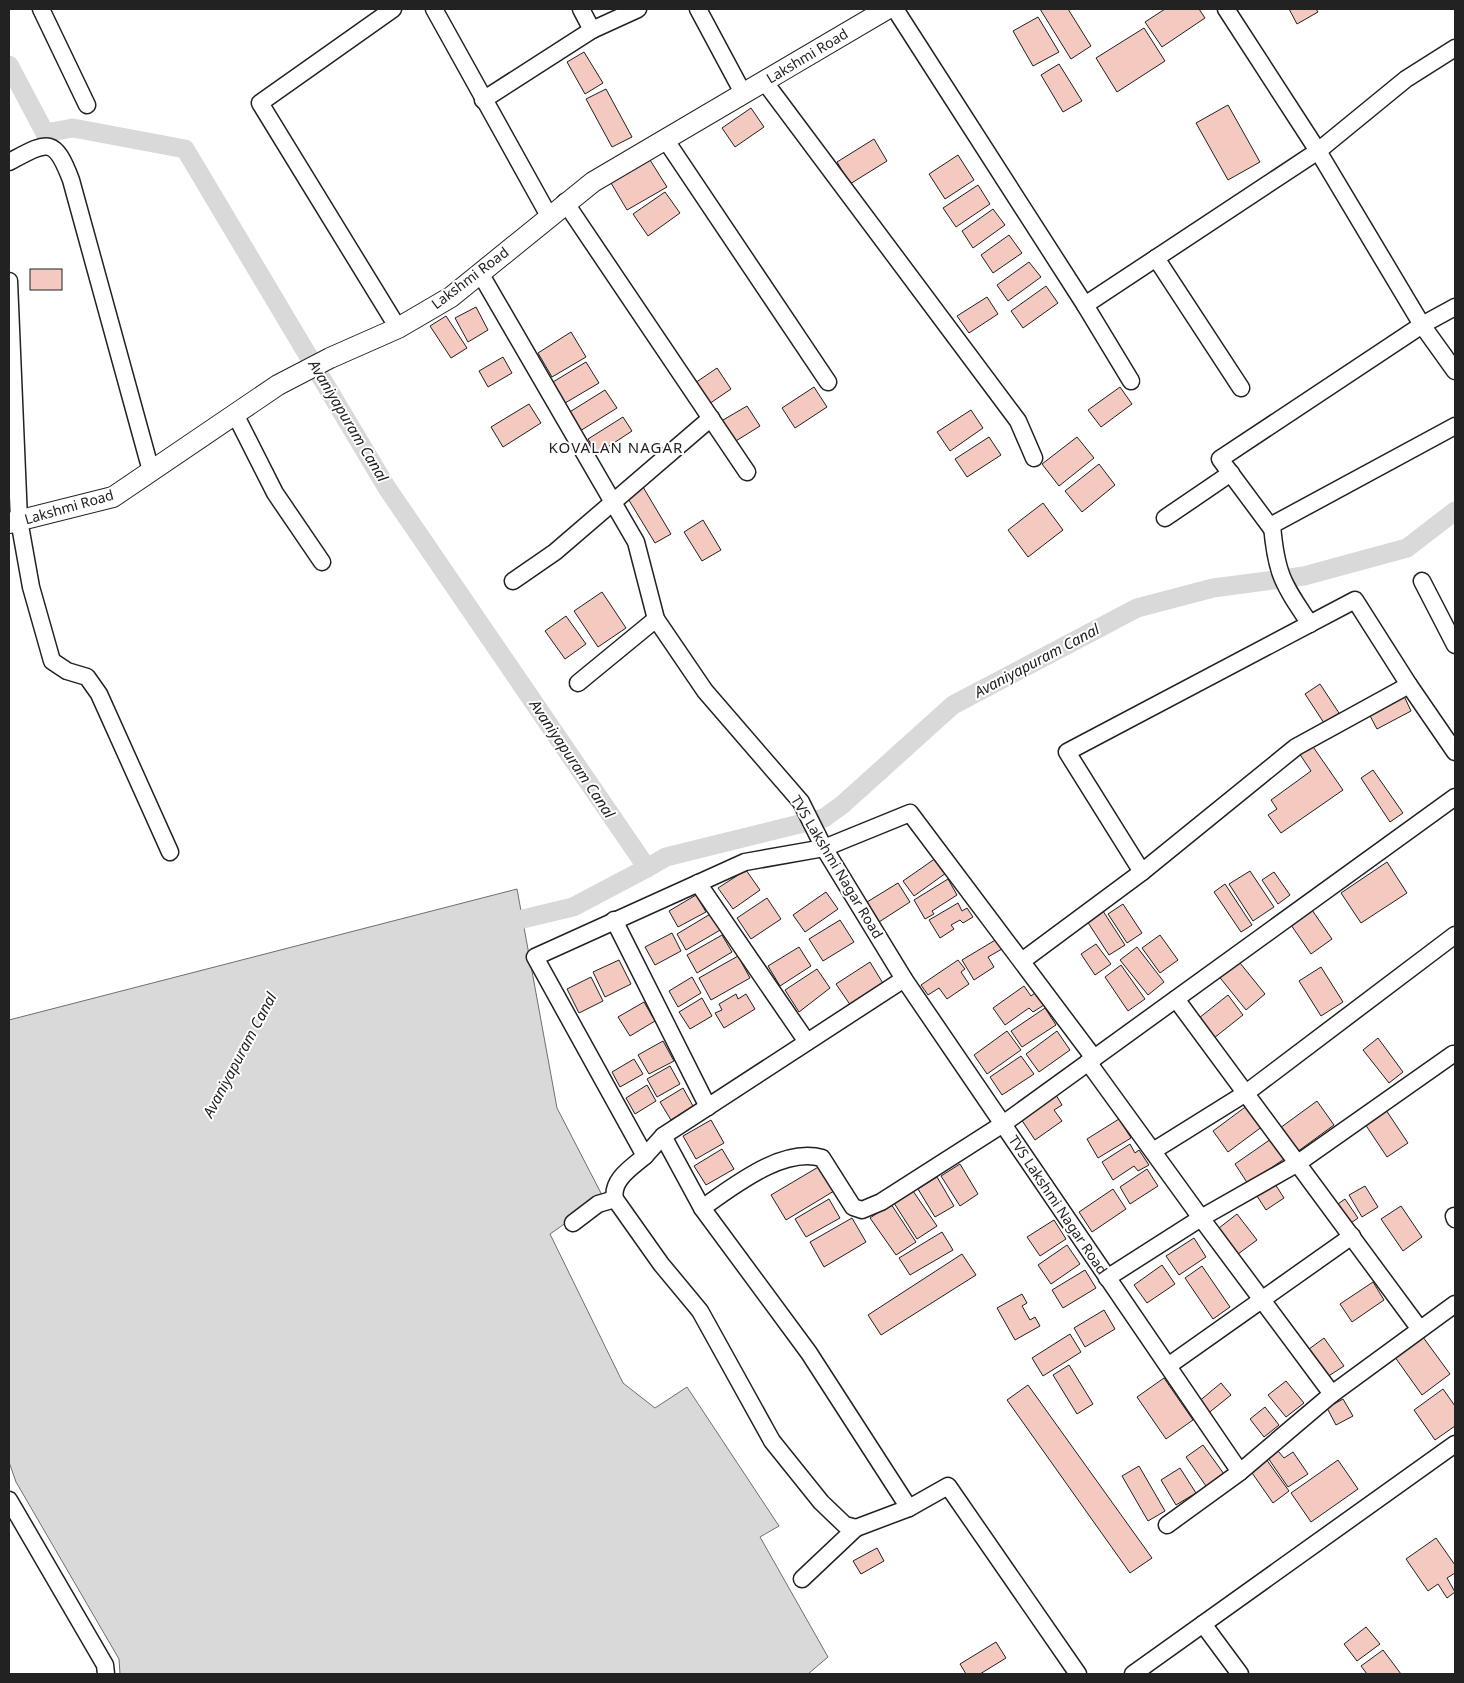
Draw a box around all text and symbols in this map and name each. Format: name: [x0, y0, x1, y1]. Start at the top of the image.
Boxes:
street label: Lakshmi Road: [762, 24, 851, 87]
street label: Lakshmi Road: [427, 242, 512, 313]
water label: Avaniyapuram Canal: [304, 355, 394, 486]
district label: KOVALAN NAGAR: [549, 437, 683, 457]
street label: Lakshmi Road: [22, 485, 116, 528]
water label: Avaniyapuram Canal: [970, 618, 1104, 702]
water label: Avaniyapuram Canal: [525, 694, 621, 823]
street label: TVS Lakshmi Nagar Road: [787, 792, 888, 942]
water label: Avaniyapuram Canal: [197, 987, 281, 1121]
street label: TVS Lakshmi Nagar Road: [1005, 1131, 1112, 1278]

